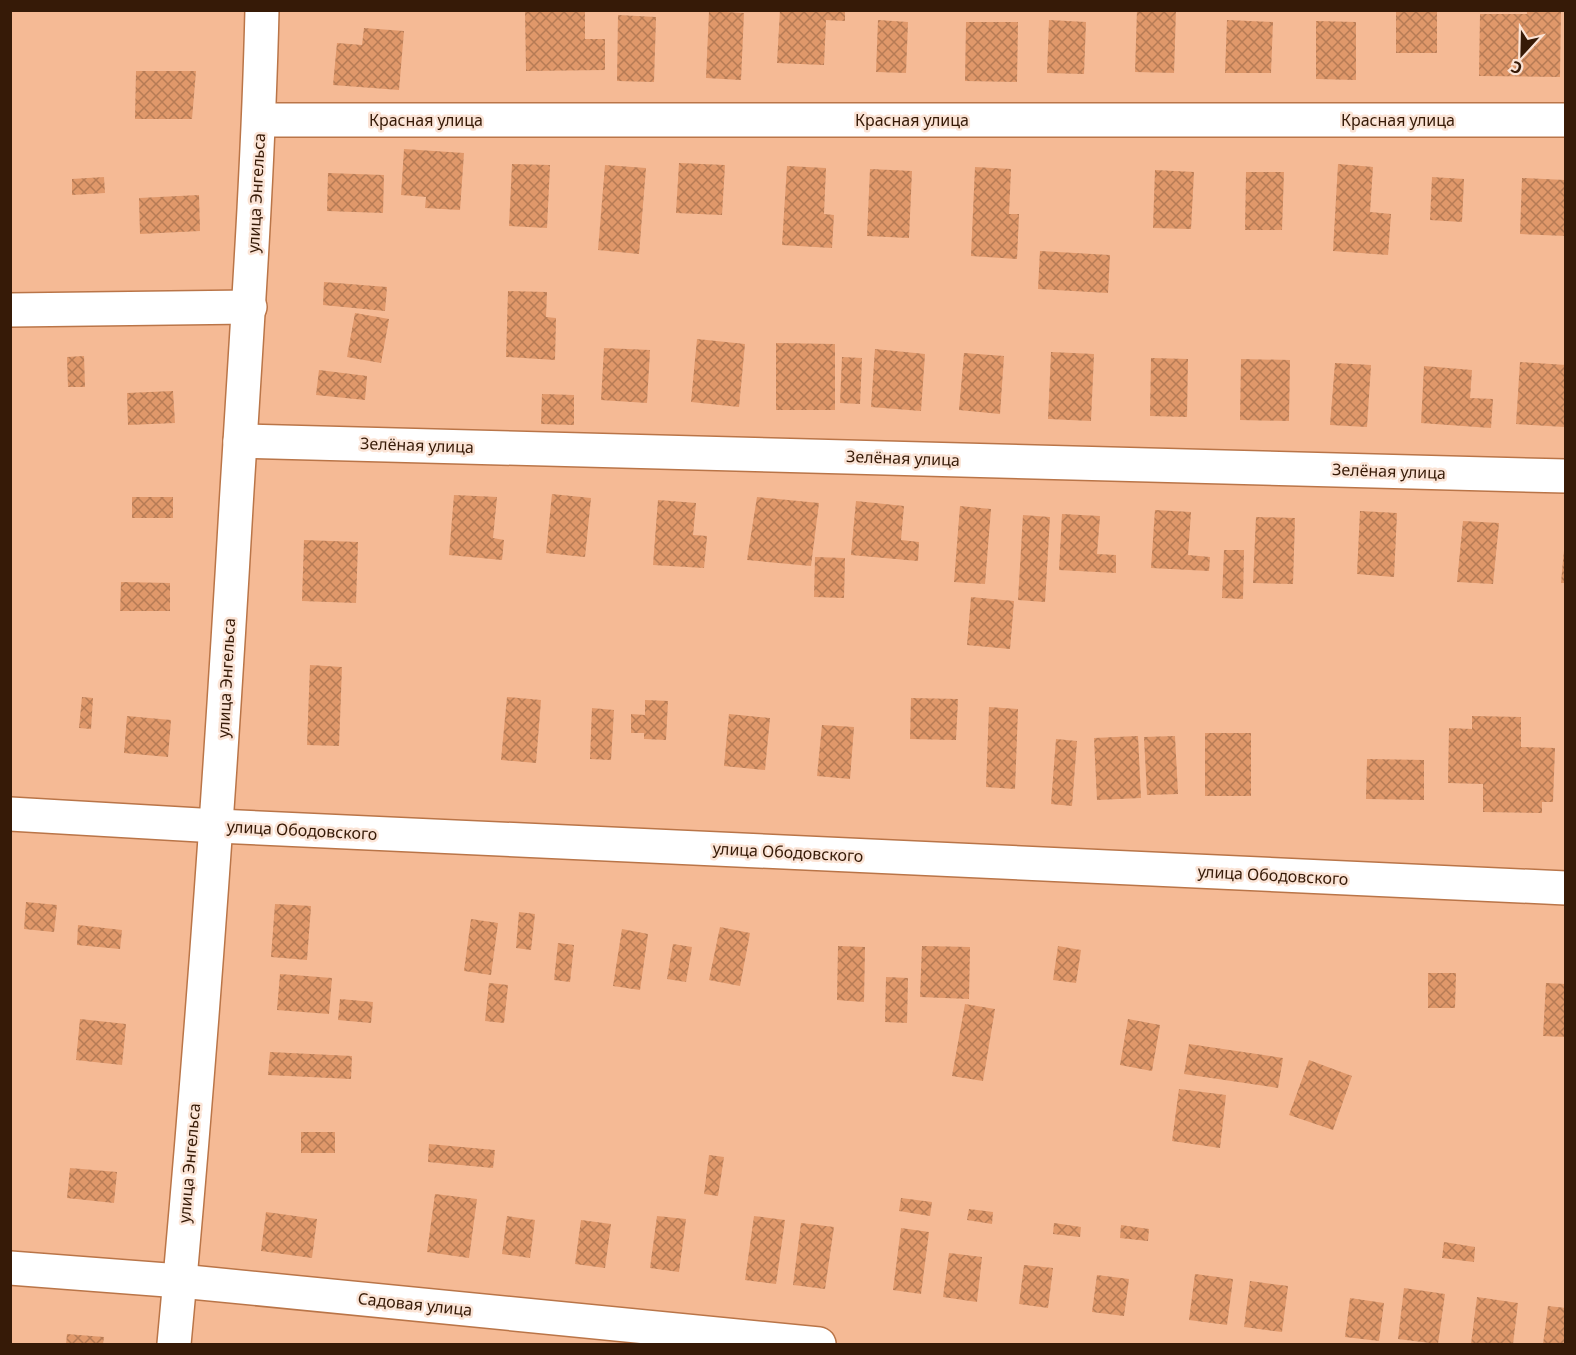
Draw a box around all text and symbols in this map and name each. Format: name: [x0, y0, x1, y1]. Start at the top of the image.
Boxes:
north arrow: [1492, 24, 1552, 84]
text: С: [1507, 56, 1525, 80]
street label: Красная улица: [369, 109, 483, 131]
street label: Красная улица: [855, 109, 969, 131]
street label: Красная улица: [1341, 109, 1455, 131]
street label: улица Энгельса: [242, 132, 270, 254]
street label: Зелёная улица: [360, 432, 474, 458]
street label: Зелёная улица: [846, 445, 960, 471]
street label: Зелёная улица: [1332, 458, 1446, 484]
street label: улица Энгельса: [212, 617, 240, 739]
street label: улица Ободовского: [226, 815, 378, 845]
street label: улица Ободовского: [712, 837, 864, 867]
street label: улица Ободовского: [1197, 860, 1349, 890]
street label: улица Энгельса: [173, 1102, 205, 1224]
street label: Садовая улица: [357, 1287, 473, 1321]

